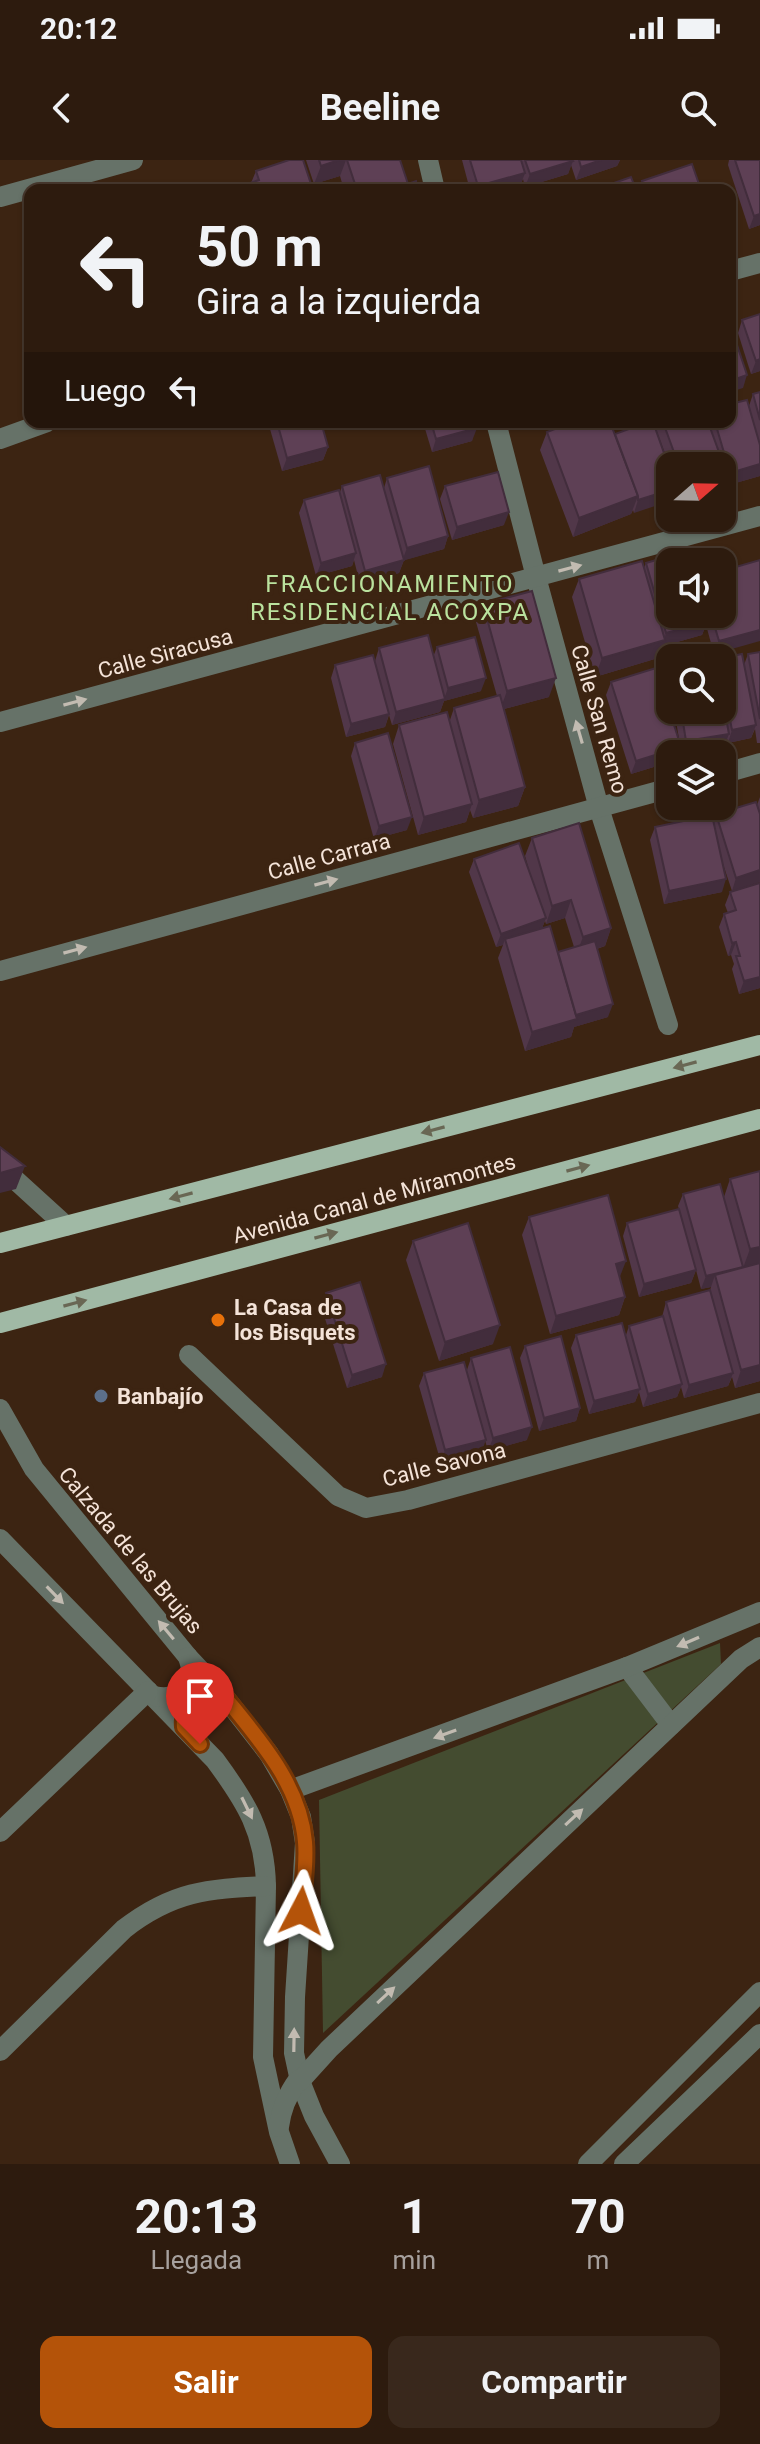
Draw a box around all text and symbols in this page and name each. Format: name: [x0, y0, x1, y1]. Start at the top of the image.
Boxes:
text: 20:12: [40, 11, 117, 46]
icon: back: [40, 86, 84, 130]
icon: search: [676, 86, 720, 130]
text: Beeline: [320, 87, 440, 129]
text: 50 m: [196, 214, 323, 280]
icon: left: [64, 216, 168, 320]
text: Gira a la izquierda: [196, 281, 481, 323]
icon: left: [162, 368, 206, 412]
text: Luego: [64, 373, 146, 408]
north arrow: [656, 452, 736, 532]
map controls: [656, 452, 736, 820]
button: sound: [656, 548, 736, 628]
one-way arrow: [558, 561, 582, 574]
district label: FRACCIONAMIENTO RESIDENCIAL ACOXPA: [250, 570, 530, 626]
street label: Calle Siracusa: [95, 623, 235, 683]
street label: Calle San Remo: [566, 642, 633, 797]
button: search: [656, 644, 736, 724]
one-way arrow: [63, 695, 88, 707]
one-way arrow: [572, 720, 584, 745]
button: layers: [656, 740, 736, 820]
street label: Calle Carrara: [265, 828, 393, 885]
one-way arrow: [315, 875, 339, 888]
one-way arrow: [64, 943, 88, 956]
one-way arrow: [672, 1059, 697, 1071]
one-way arrow: [420, 1125, 445, 1137]
street label: Avenida Canal de Miramontes: [230, 1149, 518, 1248]
one-way arrow: [566, 1161, 590, 1174]
one-way arrow: [169, 1191, 194, 1203]
one-way arrow: [314, 1229, 339, 1241]
place label: La Casa de los Bisquets: [234, 1295, 356, 1345]
one-way arrow: [63, 1296, 88, 1308]
marker: La Casa de los Bisquets: [209, 1311, 227, 1329]
place label: Banbajío: [117, 1384, 203, 1409]
marker: Banbajío: [92, 1387, 110, 1405]
street label: Calle Savona: [380, 1437, 508, 1492]
street label: Calzada de las Brujas: [54, 1462, 208, 1639]
one-way arrow: [45, 1585, 63, 1604]
one-way arrow: [158, 1620, 175, 1640]
one-way arrow: [676, 1635, 700, 1648]
pin: [166, 1662, 234, 1744]
icon: arrive: [178, 1674, 222, 1718]
one-way arrow: [433, 1728, 457, 1741]
one-way arrow: [240, 1796, 253, 1819]
one-way arrow: [565, 1808, 584, 1826]
position arrow: [259, 1869, 343, 1953]
one-way arrow: [376, 1987, 395, 2005]
one-way arrow: [288, 2027, 300, 2052]
text: 20:13: [134, 2188, 258, 2245]
text: 1: [401, 2188, 428, 2245]
text: 70: [570, 2188, 626, 2245]
text: Llegada: [150, 2245, 242, 2275]
text: min: [393, 2245, 436, 2275]
text: m: [587, 2245, 609, 2275]
button: Salir: [40, 2336, 372, 2428]
button: Compartir: [388, 2336, 720, 2428]

